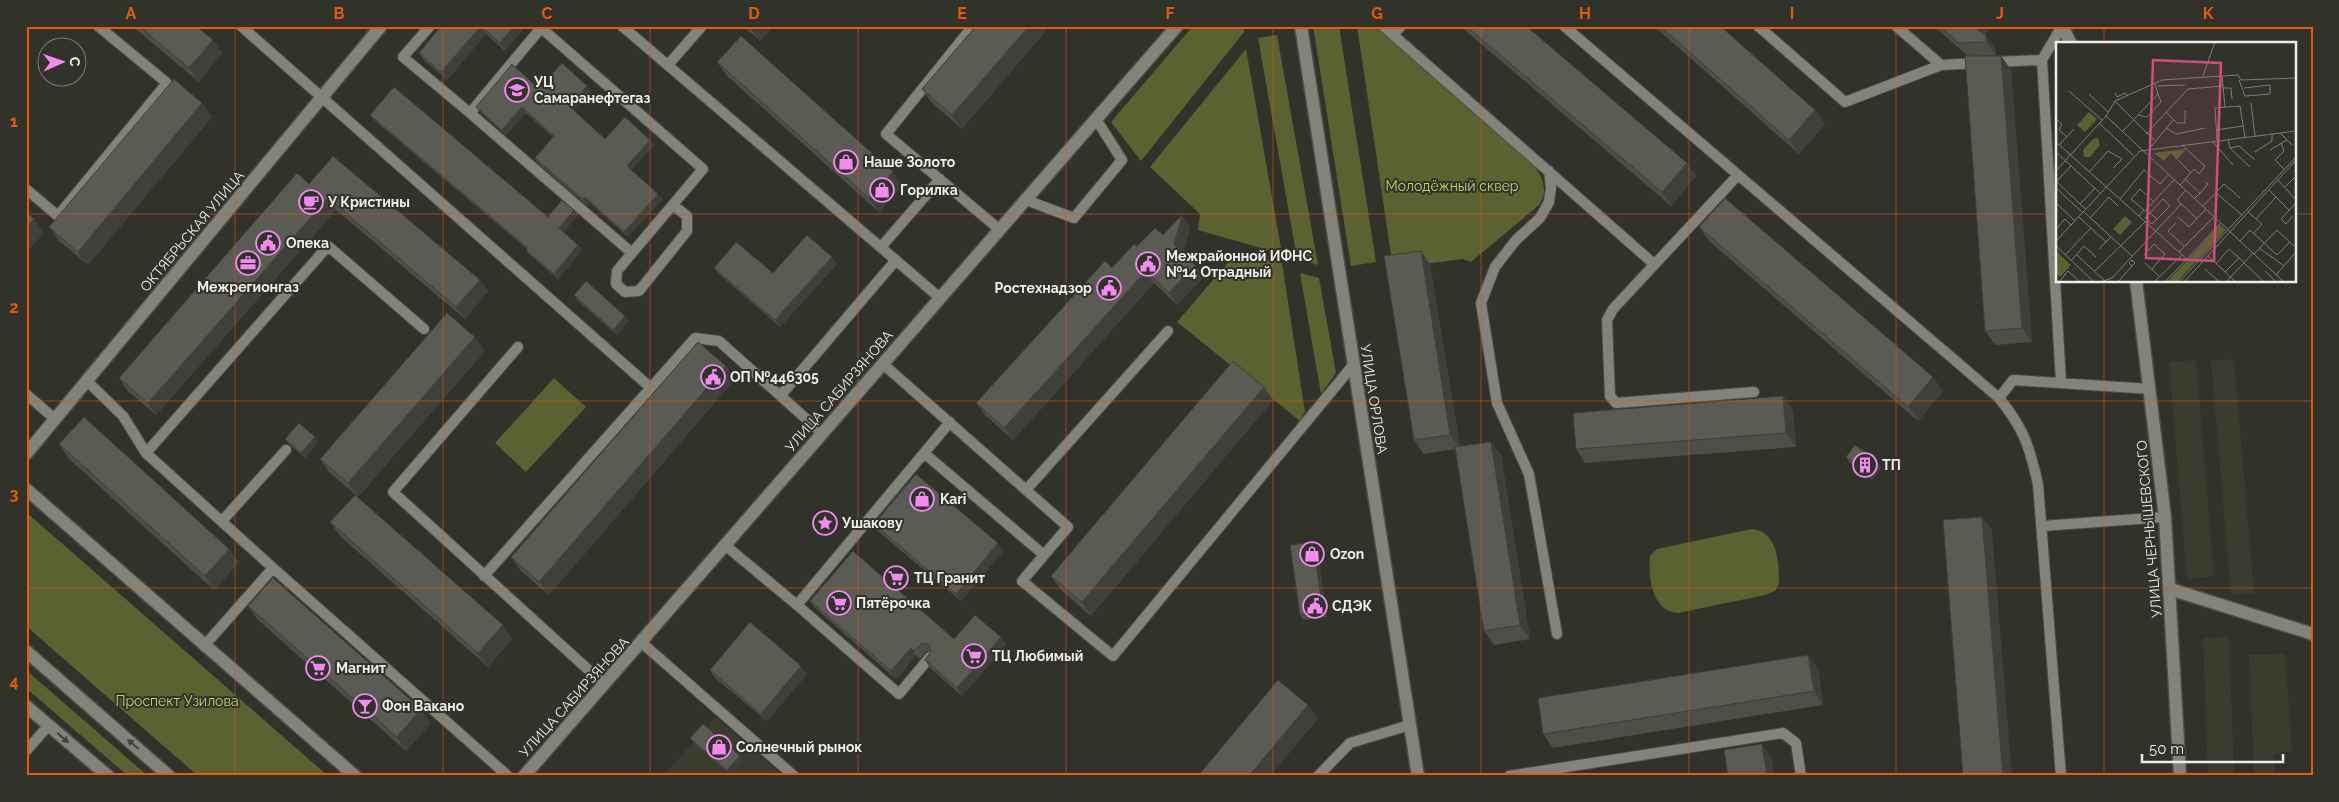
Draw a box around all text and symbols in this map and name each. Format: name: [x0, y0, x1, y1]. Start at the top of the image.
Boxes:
text: A: [126, 4, 137, 23]
text: B: [334, 4, 345, 23]
text: C: [542, 4, 553, 23]
text: D: [748, 4, 760, 23]
text: E: [957, 4, 967, 23]
text: F: [1165, 4, 1175, 23]
text: G: [1371, 4, 1383, 23]
text: H: [1579, 4, 1591, 23]
text: I: [1790, 4, 1794, 23]
text: J: [1996, 4, 2004, 23]
text: K: [2203, 4, 2214, 23]
north arrow: [38, 38, 88, 88]
inset map: [2056, 42, 2296, 282]
text: С: [67, 56, 83, 67]
place label: УЦ Самаранефтегаз: [533, 74, 650, 106]
school or university icon: УЦ Самаранефтегаз: [504, 77, 530, 103]
text: 1: [10, 112, 18, 131]
shop icon: Наше Золото: [833, 149, 859, 175]
place label: Наше Золото: [864, 154, 956, 170]
street label: ОКТЯБРЬСКАЯ УЛИЦА: [137, 167, 248, 295]
shop icon: Горилка: [869, 177, 895, 203]
park label: Молодёжный сквер: [1385, 178, 1519, 194]
place label: Горилка: [900, 182, 958, 198]
cafe icon: У Кристины: [298, 189, 324, 215]
place label: У Кристины: [327, 194, 410, 210]
public building icon: Опека: [255, 230, 281, 256]
place label: Опека: [286, 235, 329, 251]
place label: Межрайонной ИФНС №14 Отрадный: [1166, 248, 1312, 280]
office icon: Межрегионгаз: [235, 250, 261, 276]
public building icon: Межрайонной ИФНС №14 Отрадный: [1135, 251, 1161, 277]
public building icon: Ростехнадзор: [1096, 275, 1122, 301]
place label: Межрегионгаз: [197, 279, 299, 295]
place label: Ростехнадзор: [994, 280, 1092, 296]
text: 2: [9, 298, 19, 317]
street label: УЛИЦА САБИРЗЯНОВА: [782, 327, 896, 455]
street label: УЛИЦА ОРЛОВА: [1357, 343, 1391, 455]
public building icon: ОП №446305: [700, 364, 726, 390]
place label: ОП №446305: [730, 369, 819, 385]
street label: УЛИЦА ЧЕРНЫШЕВСКОГО: [2133, 440, 2165, 618]
building icon: ТП: [1852, 452, 1878, 478]
place label: ТП: [1882, 457, 1901, 473]
text: 3: [10, 485, 19, 504]
shop icon: Kari: [909, 486, 935, 512]
place label: Kari: [940, 491, 966, 507]
place icon: Ушакову: [812, 510, 838, 536]
place label: Ушакову: [841, 515, 903, 531]
shop icon: Ozon: [1299, 541, 1325, 567]
place label: Ozon: [1330, 546, 1364, 562]
supermarket icon: ТЦ Гранит: [883, 565, 909, 591]
place label: ТЦ Гранит: [914, 570, 985, 586]
supermarket icon: Пятёрочка: [826, 590, 852, 616]
public building icon: СДЭК: [1302, 593, 1328, 619]
place label: Пятёрочка: [856, 595, 930, 611]
place label: СДЭК: [1332, 598, 1373, 614]
street label: УЛИЦА САБИРЗЯНОВА: [516, 633, 632, 760]
supermarket icon: ТЦ Любимый: [961, 643, 987, 669]
place label: ТЦ Любимый: [992, 648, 1083, 664]
supermarket icon: Магнит: [305, 655, 331, 681]
place label: Магнит: [336, 660, 386, 676]
text: 4: [9, 672, 19, 691]
park label: Проспект Узилова: [115, 693, 239, 709]
bar icon: Фон Вакано: [352, 693, 378, 719]
place label: Фон Вакано: [382, 698, 465, 714]
one-way arrow: [57, 732, 70, 743]
scale bar: [2142, 732, 2283, 764]
shop icon: Солнечный рынок: [706, 734, 732, 760]
one-way arrow: [126, 738, 139, 749]
place label: Солнечный рынок: [736, 739, 862, 755]
text: 50 m: [2149, 740, 2184, 758]

